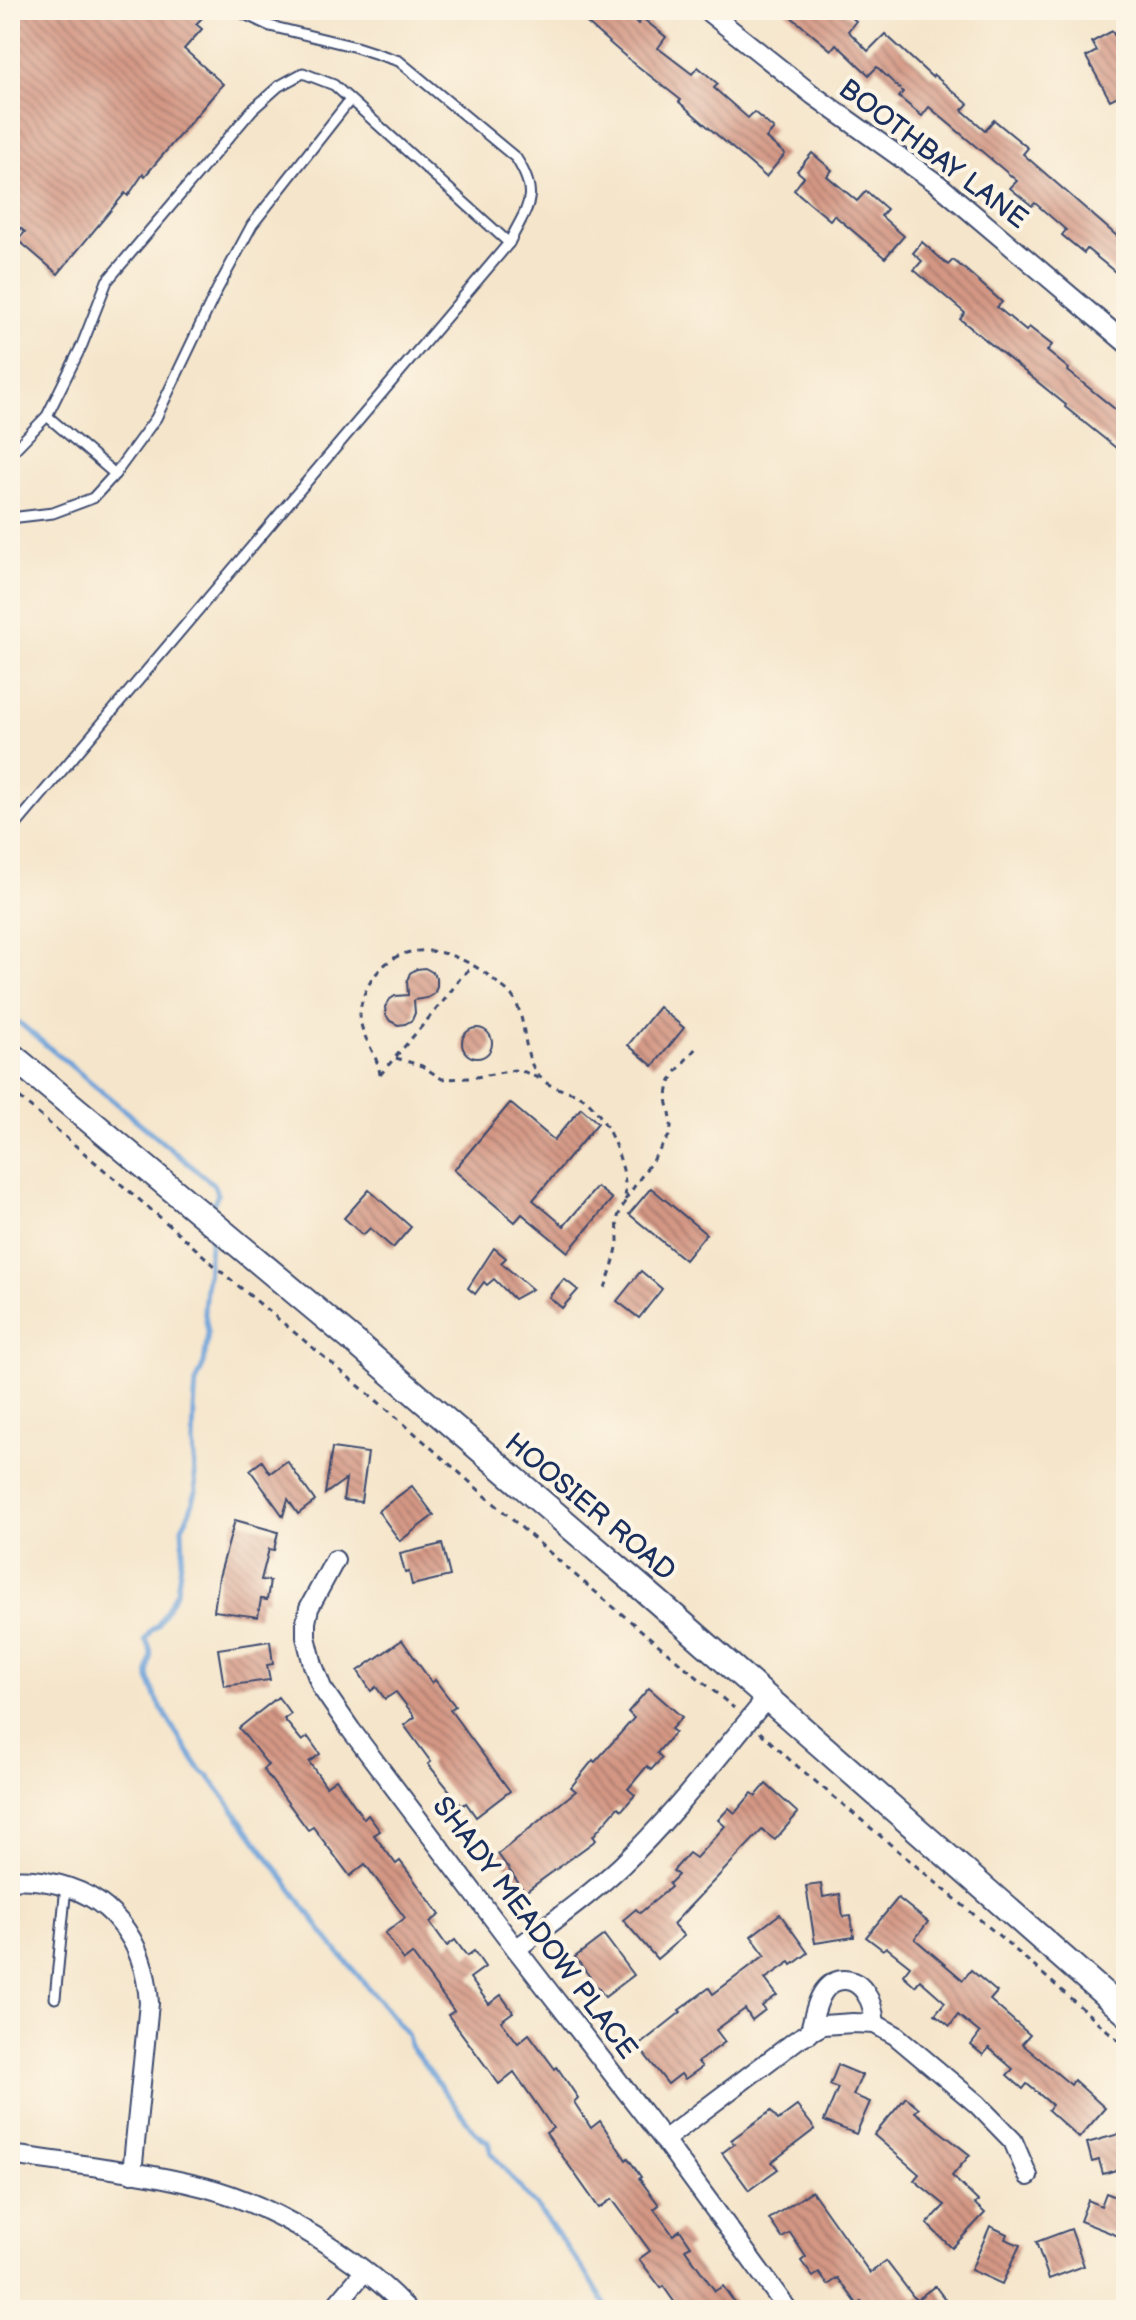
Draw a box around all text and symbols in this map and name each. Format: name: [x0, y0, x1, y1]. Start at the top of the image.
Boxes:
street label: BOOTHBAY LANE: [832, 73, 1034, 236]
street label: HOOSIER ROAD: [498, 1426, 682, 1588]
street label: SHADY MEADOW PLACE: [425, 1790, 644, 2065]

